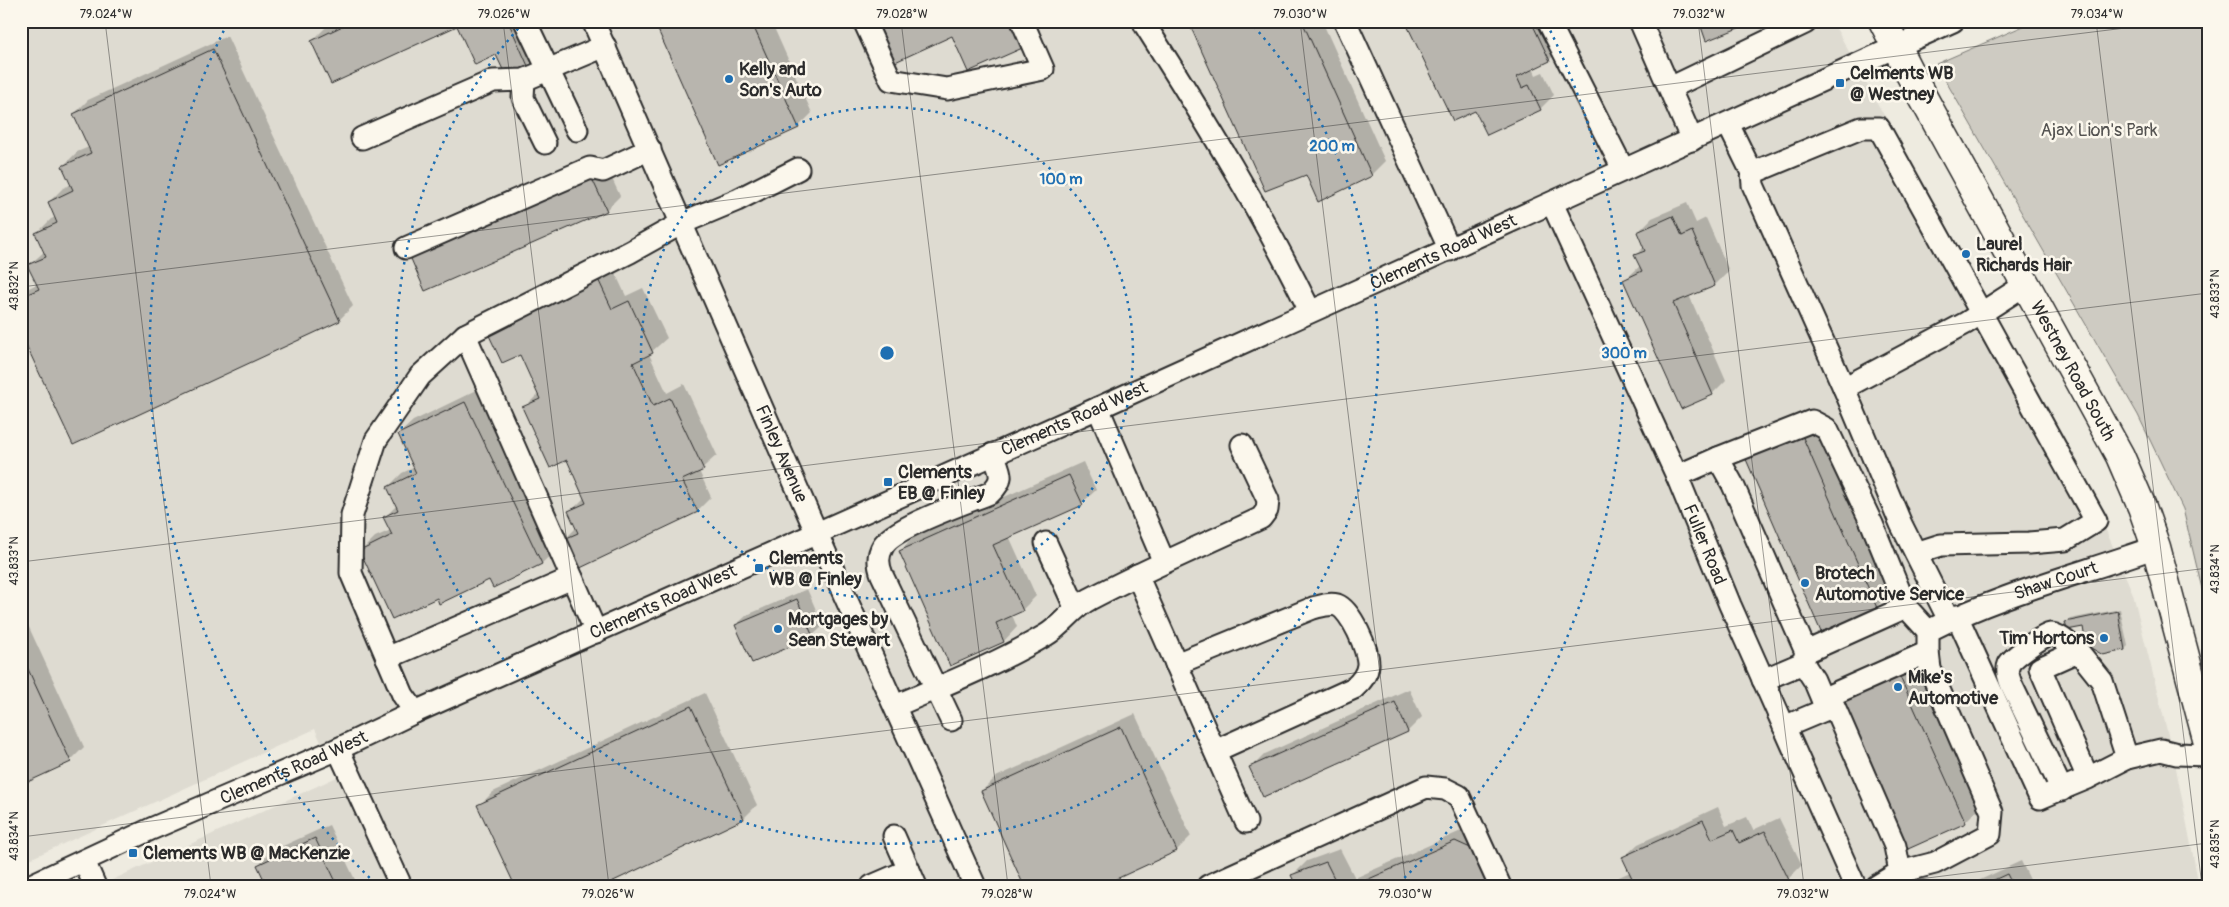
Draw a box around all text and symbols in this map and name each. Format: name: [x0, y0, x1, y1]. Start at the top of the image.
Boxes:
text: 79.024°W: [80, 7, 132, 22]
text: 79.026°W: [478, 7, 530, 22]
text: 79.028°W: [876, 7, 928, 22]
text: 79.030°W: [1273, 7, 1327, 22]
text: 79.032°W: [1673, 7, 1725, 22]
text: 79.034°W: [2071, 7, 2123, 22]
place label: Kelly and Son's Auto: [739, 58, 822, 102]
place label: Celments WB @ Westney: [1850, 62, 1954, 106]
marker: Kelly and Son's Auto: [723, 73, 735, 85]
marker: Celments WB @ Westney: [1834, 77, 1846, 89]
park label: Ajax Lion's Park: [2040, 119, 2158, 142]
text: 200 m: [1309, 137, 1355, 156]
text: 100 m: [1040, 170, 1082, 189]
street label: Clements Road West: [1366, 208, 1521, 295]
place label: Laurel Richards Hair: [1976, 233, 2072, 277]
marker: Laurel Richards Hair: [1960, 248, 1972, 260]
text: 43.832°N: [7, 261, 22, 311]
text: 43.833°N: [2208, 269, 2223, 319]
street label: Westney Road South: [2025, 297, 2121, 445]
centre of rings: [878, 344, 896, 362]
text: 300 m: [1601, 344, 1647, 363]
street label: Clements Road West: [997, 375, 1152, 461]
street label: Finley Avenue: [750, 401, 813, 506]
place label: Clements EB @ Finley: [898, 461, 985, 505]
marker: Clements EB @ Finley: [882, 476, 894, 488]
street label: Fuller Road: [1678, 501, 1732, 588]
text: 43.833°N: [7, 536, 22, 586]
text: 43.834°N: [2208, 544, 2223, 594]
place label: Clements WB @ Finley: [769, 547, 862, 591]
street label: Shaw Court: [2011, 556, 2101, 605]
street label: Clements Road West: [586, 559, 741, 644]
marker: Clements WB @ Finley: [753, 562, 765, 574]
place label: Brotech Automotive Service: [1815, 562, 1965, 606]
marker: Brotech Automotive Service: [1799, 577, 1811, 589]
place label: Mortgages by Sean Stewart: [788, 608, 891, 652]
marker: Mortgages by Sean Stewart: [772, 623, 784, 635]
place label: Tim Hortons: [1998, 627, 2095, 650]
marker: Tim Hortons: [2098, 632, 2110, 644]
place label: Mike's Automotive: [1908, 666, 1999, 710]
marker: Mike's Automotive: [1892, 681, 1904, 693]
street label: Clements Road West: [216, 725, 372, 810]
text: 43.834°N: [7, 811, 22, 861]
text: 43.835°N: [2208, 820, 2223, 868]
place label: Clements WB @ MacKenzie: [143, 842, 351, 865]
marker: Clements WB @ MacKenzie: [127, 847, 139, 859]
text: 79.024°W: [184, 887, 236, 902]
text: 79.026°W: [582, 887, 634, 902]
text: 79.028°W: [981, 887, 1033, 902]
text: 79.030°W: [1378, 887, 1432, 902]
text: 79.032°W: [1777, 887, 1829, 902]

